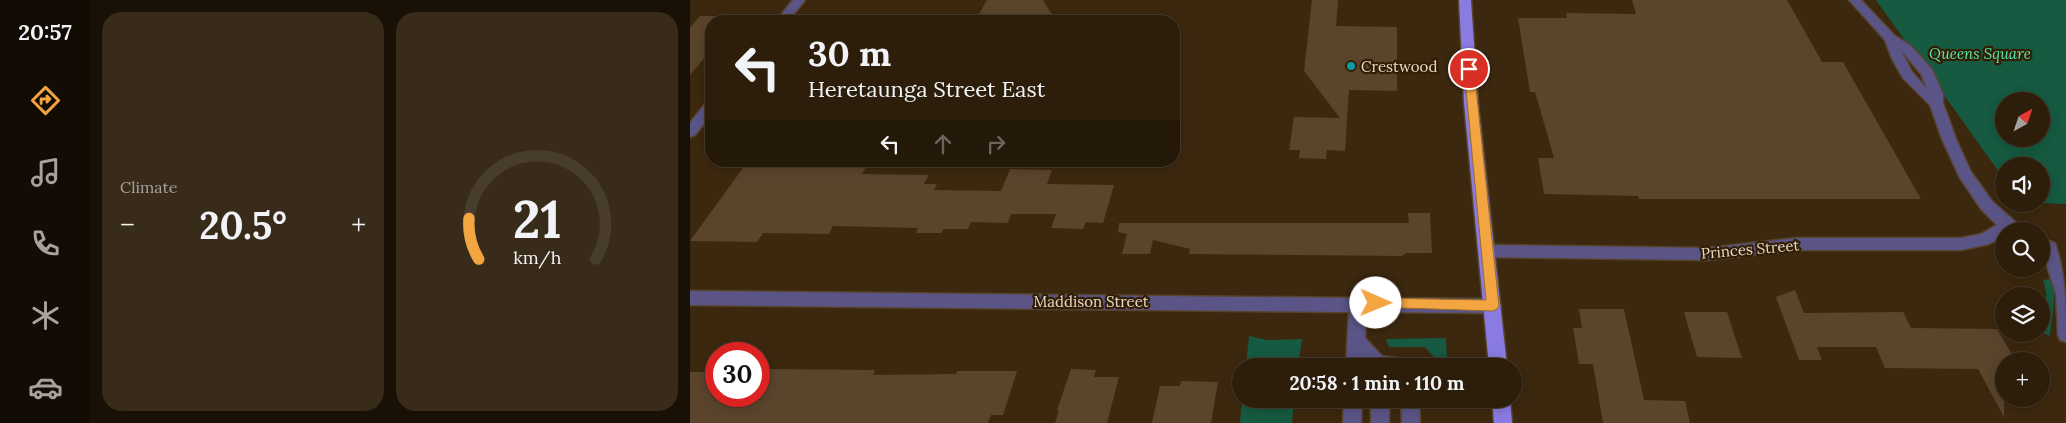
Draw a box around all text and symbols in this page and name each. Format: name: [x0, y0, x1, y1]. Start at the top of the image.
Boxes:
text: 20:57: [18, 18, 72, 46]
text: 30 m: [808, 31, 891, 76]
icon: left: [725, 35, 790, 100]
park label: Queens Square: [1929, 44, 2031, 63]
pin: [1448, 48, 1490, 90]
icon: arrive: [1455, 55, 1483, 83]
place label: Crestwood: [1361, 57, 1437, 76]
marker: Crestwood: [1345, 60, 1357, 72]
text: Heretaunga Street East: [808, 75, 1045, 103]
icon: directions: [28, 83, 63, 118]
north arrow: [1995, 92, 2050, 148]
map controls: [1995, 92, 2050, 407]
icon: left: [876, 130, 904, 158]
icon: ahead: [929, 130, 957, 158]
icon: right: [982, 130, 1010, 158]
icon: music: [28, 155, 63, 190]
button: sound: [1995, 157, 2050, 212]
text: Climate: [120, 177, 177, 197]
text: 21: [513, 186, 561, 252]
text: 20.5°: [199, 201, 287, 249]
text: −: [120, 207, 135, 243]
text: +: [351, 207, 366, 243]
button: search: [1995, 222, 2050, 277]
icon: phone: [28, 226, 63, 261]
street label: Princes Street: [1700, 235, 1800, 263]
text: km/h: [513, 246, 561, 269]
position arrow: [1349, 276, 1401, 328]
button: layers: [1995, 287, 2050, 342]
street label: Maddison Street: [1034, 292, 1149, 311]
icon: climate: [28, 298, 63, 333]
speed limit sign: 30: [705, 342, 770, 407]
button: +: [1995, 352, 2050, 407]
icon: car: [28, 370, 63, 405]
text: 20:58 · 1 min · 110 m: [1289, 371, 1465, 395]

